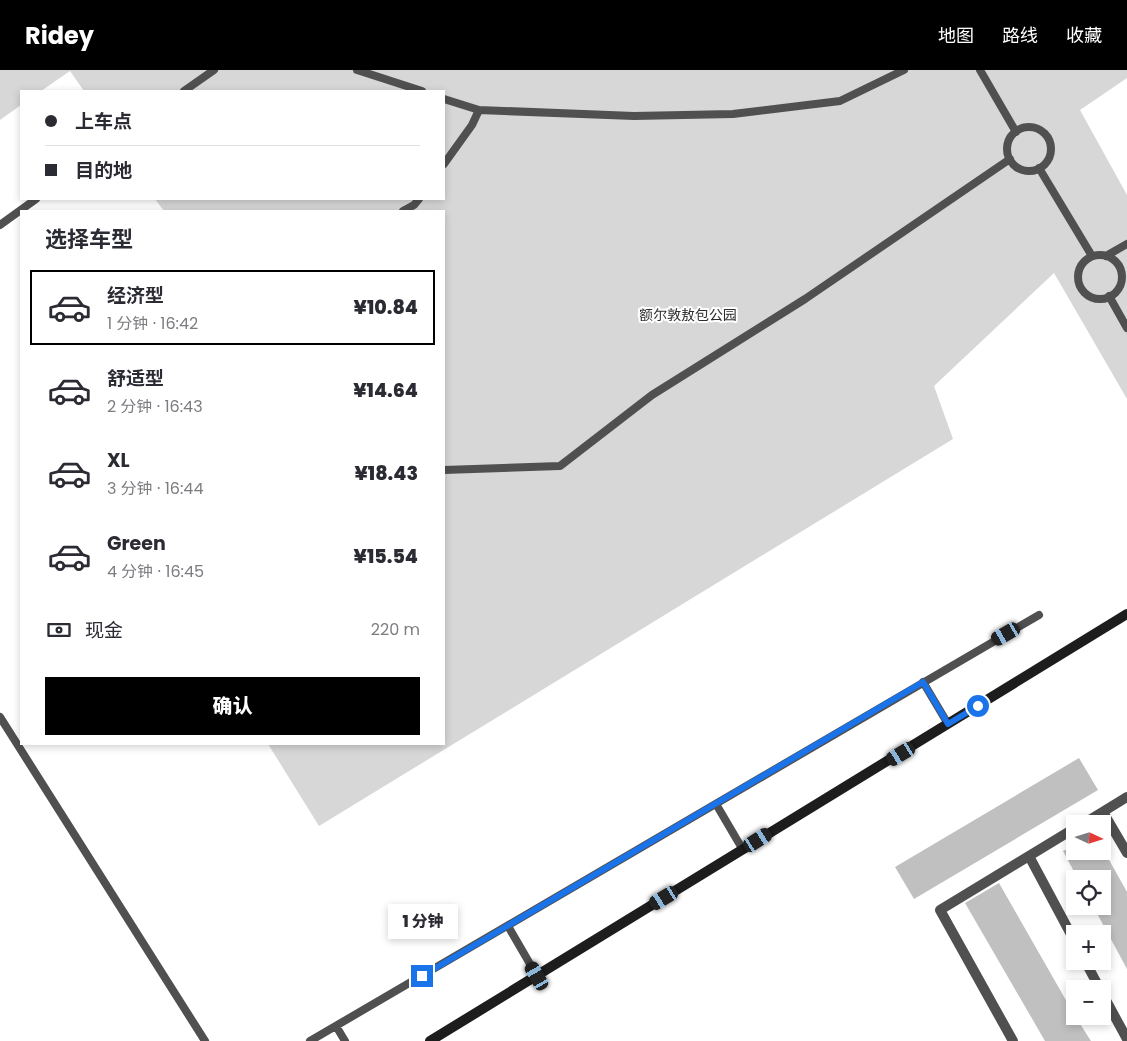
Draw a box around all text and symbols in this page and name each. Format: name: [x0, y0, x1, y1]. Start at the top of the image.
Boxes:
text: Ridey: [25, 19, 94, 52]
text: 地图: [938, 23, 974, 48]
text: 路线: [1002, 23, 1038, 48]
text: 收藏: [1066, 23, 1102, 48]
text: 上车点: [75, 108, 132, 135]
text: 目的地: [75, 157, 132, 184]
text: 选择车型: [45, 224, 133, 255]
text: 经济型: [107, 282, 164, 309]
icon: car: [47, 285, 92, 330]
text: ¥10.84: [354, 294, 418, 321]
park label: 额尔敦敖包公园: [639, 305, 737, 325]
text: 1 分钟 · 16:42: [107, 312, 198, 335]
text: 舒适型: [107, 365, 164, 392]
icon: car: [47, 368, 92, 413]
text: ¥14.64: [353, 377, 418, 404]
text: 2 分钟 · 16:43: [107, 395, 203, 418]
text: XL: [107, 447, 130, 474]
icon: car: [47, 451, 92, 496]
text: ¥18.43: [354, 460, 418, 487]
text: 3 分钟 · 16:44: [107, 477, 203, 500]
text: Green: [107, 530, 166, 557]
icon: car: [47, 534, 92, 579]
text: ¥15.54: [354, 543, 418, 570]
text: 4 分钟 · 16:45: [107, 560, 204, 583]
icon: cash: [45, 616, 73, 644]
text: 现金: [85, 617, 123, 644]
text: 220 m: [371, 618, 420, 641]
car: [989, 620, 1022, 648]
button: 确认: [45, 677, 420, 735]
route start: [967, 695, 989, 717]
car: [884, 740, 917, 768]
north arrow: [1066, 815, 1111, 860]
map controls: [1066, 815, 1111, 1025]
car: [741, 826, 774, 854]
button: locate: [1066, 870, 1111, 915]
car: [647, 884, 680, 912]
callout: 1 分钟: [387, 904, 457, 938]
text: 1 分钟: [402, 910, 444, 933]
button: +: [1066, 925, 1111, 970]
car: [523, 959, 550, 993]
route end: [411, 965, 433, 987]
button: −: [1066, 980, 1111, 1025]

